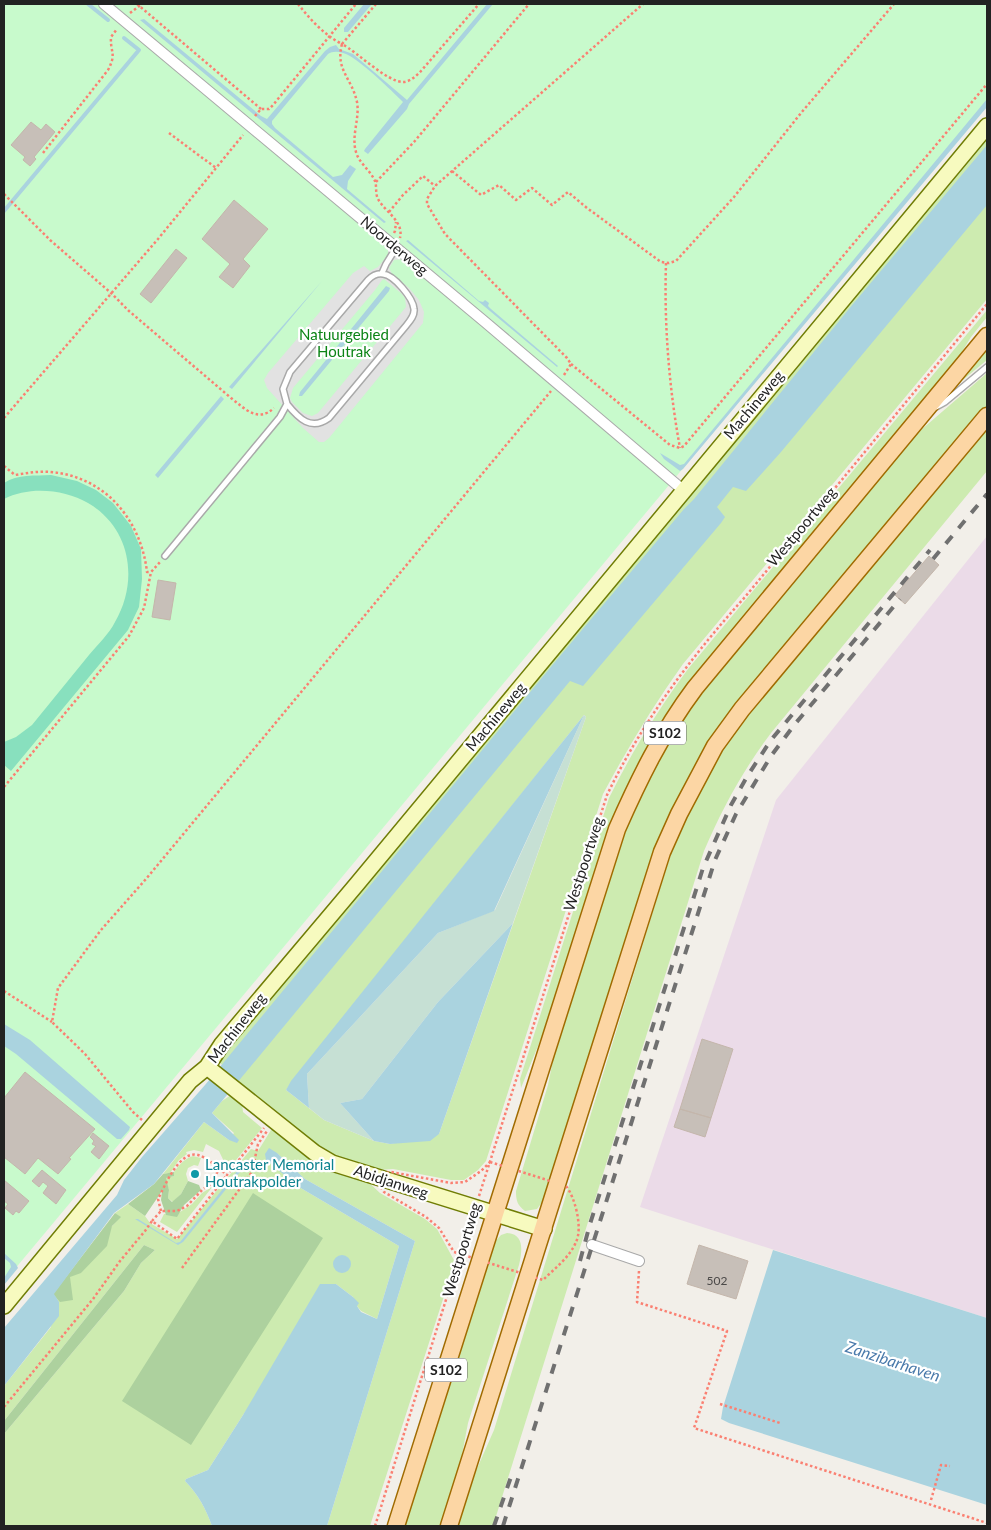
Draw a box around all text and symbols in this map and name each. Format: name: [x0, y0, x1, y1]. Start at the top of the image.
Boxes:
street label: Noorderweg: [357, 212, 432, 279]
park label: Natuurgebied Houtrak: [299, 325, 389, 360]
street label: Machineweg: [719, 366, 787, 442]
street label: Westpoortweg: [763, 483, 840, 570]
street label: Machineweg: [461, 678, 529, 754]
road number: S102: [644, 721, 686, 744]
street label: Westpoortweg: [559, 814, 607, 913]
street label: Machineweg: [203, 989, 269, 1066]
place label: Lancaster Memorial Houtrakpolder: [205, 1155, 334, 1190]
street label: Abidjanweg: [352, 1161, 431, 1202]
marker: Lancaster Memorial Houtrakpolder: [189, 1168, 201, 1180]
street label: Westpoortweg: [438, 1200, 484, 1299]
house number: 502: [707, 1273, 727, 1288]
water label: Zanzibarhaven: [843, 1336, 943, 1385]
road number: S102: [425, 1358, 467, 1382]

